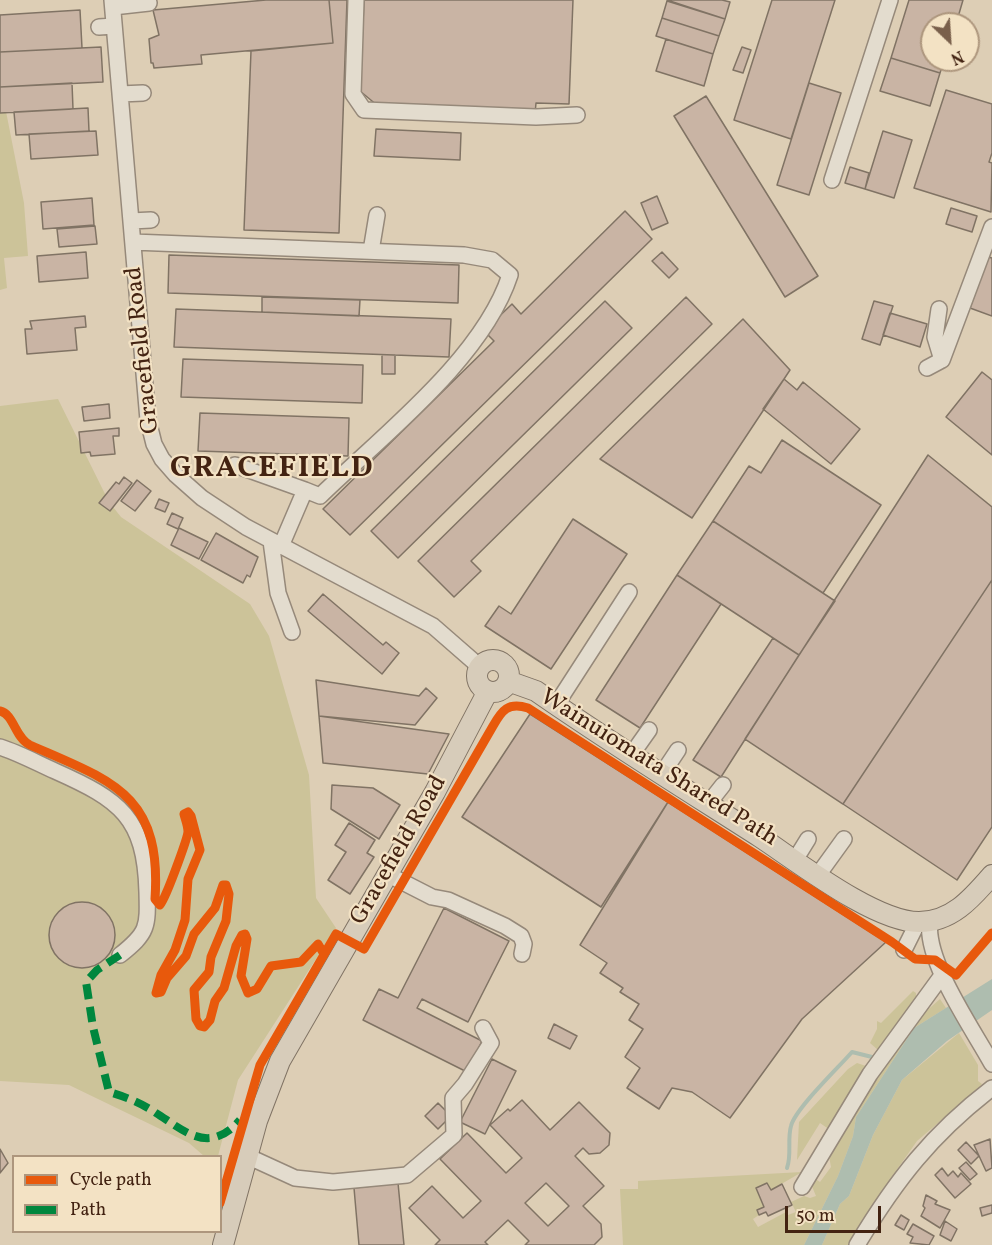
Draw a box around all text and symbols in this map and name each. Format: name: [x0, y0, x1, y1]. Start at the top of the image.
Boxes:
north arrow: [920, 12, 980, 72]
text: N: [947, 44, 967, 69]
street label: Gracefield Road: [121, 265, 167, 435]
district label: GRACEFIELD: [170, 452, 374, 488]
street label: Wainuiomata Shared Path: [534, 684, 782, 854]
street label: Gracefield Road: [346, 771, 454, 931]
legend: [12, 1155, 222, 1233]
text: Cycle path: [70, 1168, 152, 1193]
scale bar: [788, 1194, 884, 1232]
text: Path: [70, 1198, 106, 1223]
text: 50 m: [796, 1204, 835, 1229]

